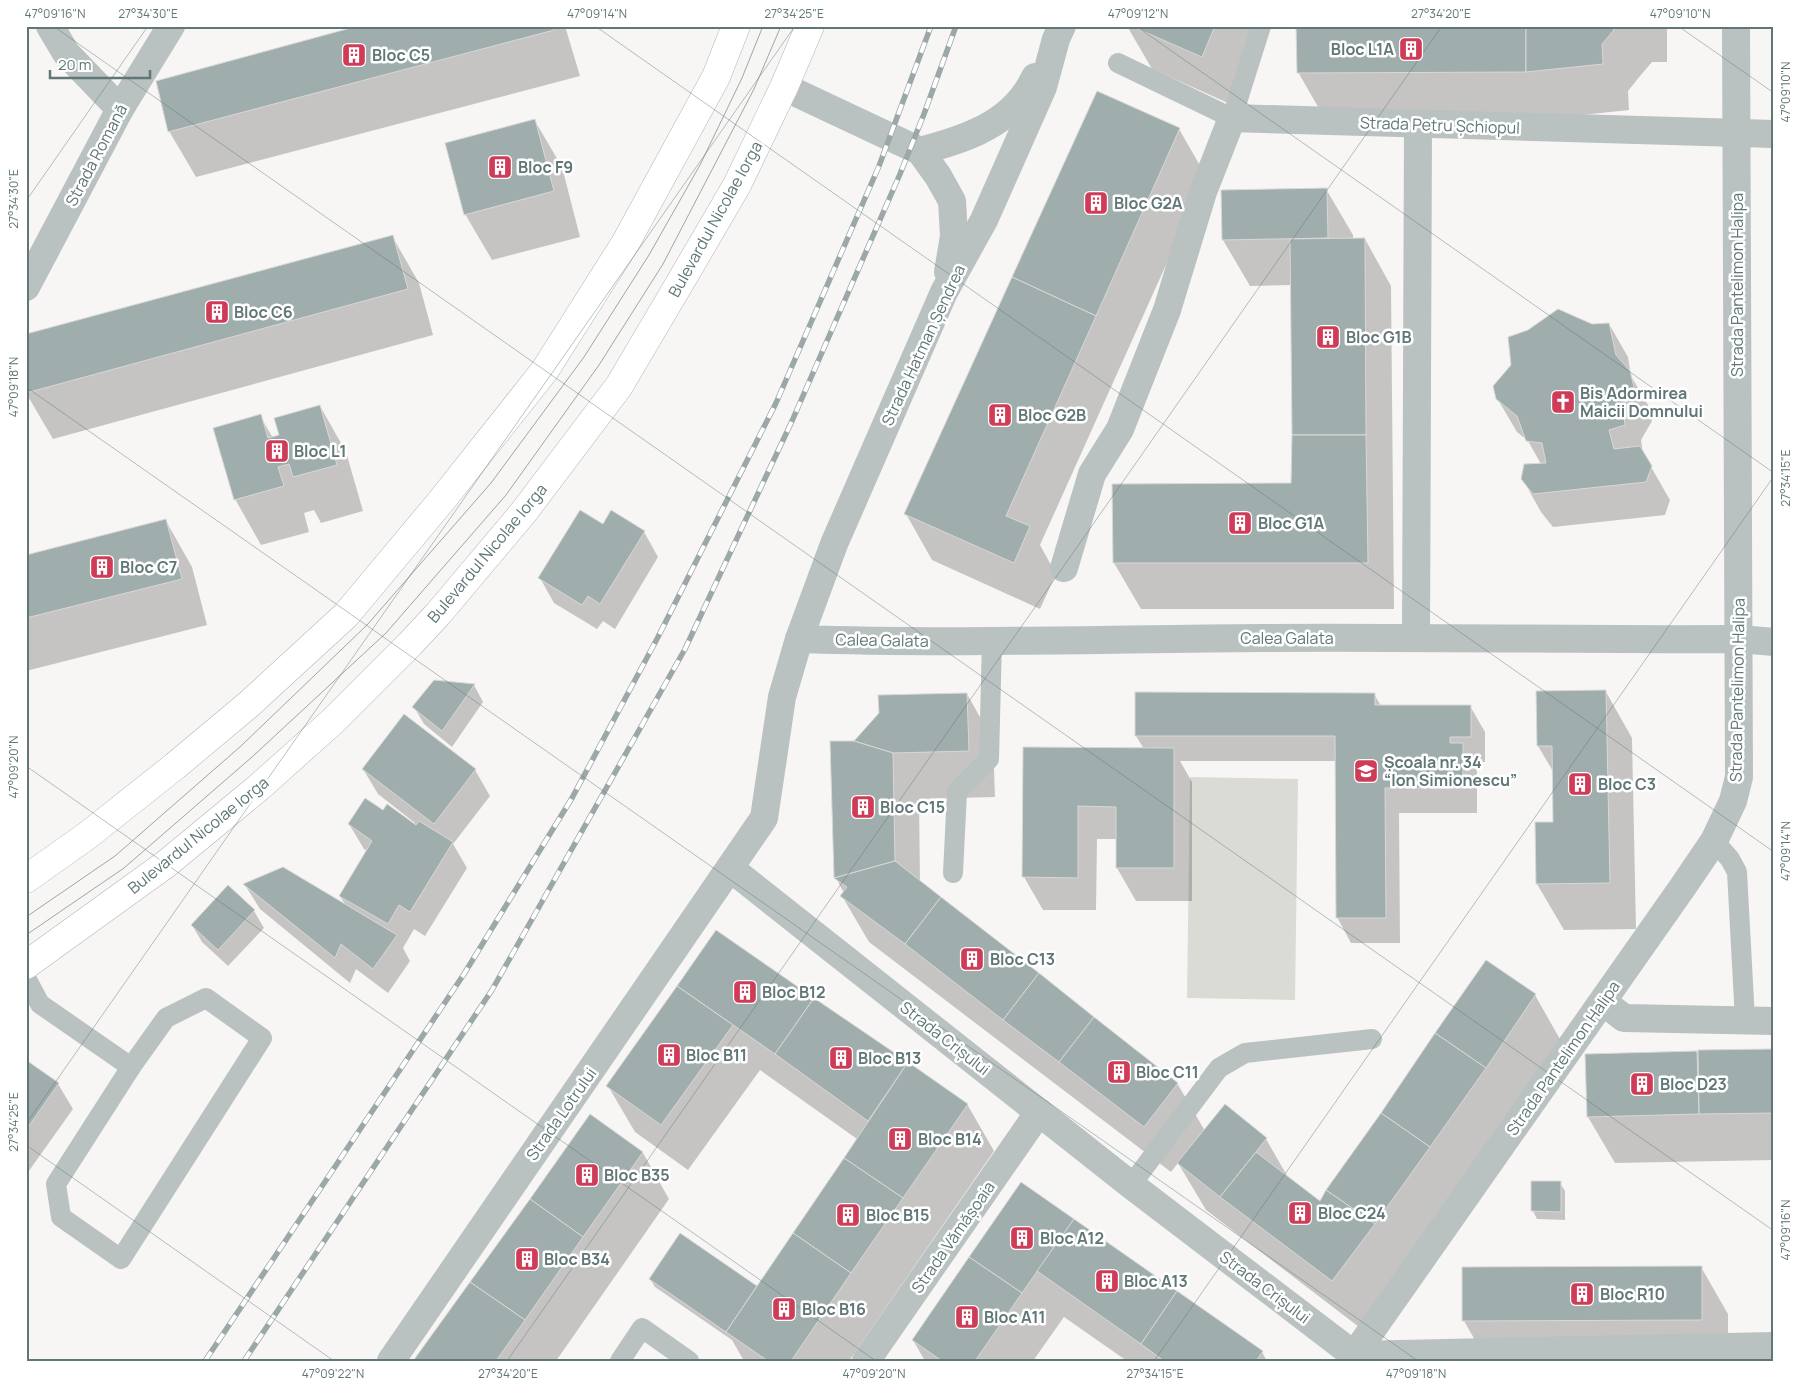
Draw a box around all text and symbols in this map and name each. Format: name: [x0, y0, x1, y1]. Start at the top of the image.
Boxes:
text: 47°09'16"N: [25, 5, 85, 22]
text: 27°34'30"E: [118, 5, 178, 22]
text: 47°09'14"N: [567, 5, 627, 22]
text: 27°34'25"E: [764, 5, 824, 22]
text: 47°09'12"N: [1108, 5, 1168, 22]
text: 27°34'20"E: [1411, 5, 1471, 22]
text: 47°09'10"N: [1650, 5, 1710, 22]
building icon: Bloc L1A: [1398, 36, 1424, 62]
place label: Bloc L1A: [1331, 38, 1394, 60]
building icon: Bloc C5: [341, 42, 367, 68]
place label: Bloc C5: [372, 44, 430, 66]
scale bar: [50, 48, 150, 80]
text: 20 m: [58, 54, 91, 75]
text: 47°09'10"N: [1777, 62, 1794, 122]
street label: Strada Romană: [60, 100, 132, 210]
street label: Strada Petru Șchiopul: [1360, 111, 1520, 139]
street label: Bulevardul Nicolae Iorga: [663, 137, 767, 301]
building icon: Bloc F9: [487, 154, 513, 180]
place label: Bloc F9: [518, 156, 573, 178]
text: 27°34'30"E: [5, 169, 22, 229]
building icon: Bloc G2A: [1083, 190, 1109, 216]
place label: Bloc G2A: [1114, 192, 1183, 214]
street label: Strada Pantelimon Halipa: [1726, 193, 1748, 377]
street label: Strada Hatman Șendrea: [876, 261, 970, 429]
building icon: Bloc C6: [204, 299, 230, 325]
place label: Bloc C6: [234, 301, 293, 323]
building icon: Bloc G1B: [1315, 324, 1341, 350]
place label: Bloc G1B: [1346, 326, 1412, 348]
text: 47°09'18"N: [5, 357, 22, 417]
place label: Bis Adormirea Maicii Domnului: [1580, 382, 1703, 422]
church icon: Bis Adormirea Maicii Domnului: [1550, 389, 1576, 415]
building icon: Bloc G2B: [987, 402, 1013, 428]
place label: Bloc G2B: [1018, 404, 1086, 426]
building icon: Bloc L1: [264, 438, 290, 464]
place label: Bloc L1: [294, 440, 346, 462]
text: 27°34'15"E: [1777, 449, 1794, 507]
street label: Bulevardul Nicolae Iorga: [422, 479, 552, 627]
building icon: Bloc G1A: [1227, 510, 1253, 536]
place label: Bloc G1A: [1258, 512, 1325, 534]
building icon: Bloc C7: [89, 554, 115, 580]
place label: Bloc C7: [120, 556, 177, 578]
street label: Strada Pantelimon Halipa: [1724, 598, 1750, 782]
street label: Calea Galata: [1240, 627, 1334, 649]
street label: Calea Galata: [835, 628, 929, 652]
text: 47°09'20"N: [5, 736, 22, 798]
place label: Școala nr. 34 “Ion Simionescu”: [1384, 751, 1517, 791]
school or university icon: Școala nr. 34 “Ion Simionescu”: [1353, 758, 1379, 784]
street label: Bulevardul Nicolae Iorga: [123, 771, 273, 899]
building icon: Bloc C3: [1567, 771, 1593, 797]
place label: Bloc C3: [1598, 773, 1656, 795]
building icon: Bloc C15: [850, 794, 876, 820]
place label: Bloc C15: [880, 796, 945, 818]
text: 47°09'14"N: [1777, 821, 1794, 881]
building icon: Bloc C13: [959, 946, 985, 972]
place label: Bloc C13: [990, 948, 1055, 970]
street label: Strada Pantelimon Halipa: [1501, 976, 1625, 1140]
building icon: Bloc B12: [732, 979, 758, 1005]
place label: Bloc B12: [762, 981, 826, 1003]
street label: Strada Crișului: [896, 996, 994, 1080]
building icon: Bloc B11: [656, 1042, 682, 1068]
place label: Bloc B11: [686, 1044, 747, 1066]
building icon: Bloc B13: [828, 1045, 854, 1071]
place label: Bloc B13: [858, 1047, 921, 1069]
building icon: Bloc C11: [1106, 1059, 1132, 1085]
place label: Bloc C11: [1136, 1061, 1199, 1083]
street label: Strada Lotrului: [521, 1063, 601, 1165]
building icon: Bloc D23: [1629, 1071, 1655, 1097]
place label: Bloc D23: [1660, 1073, 1727, 1095]
text: 27°34'25"E: [5, 1092, 22, 1152]
building icon: Bloc B14: [887, 1126, 913, 1152]
place label: Bloc B14: [918, 1128, 982, 1150]
building icon: Bloc B35: [574, 1162, 600, 1188]
place label: Bloc B35: [604, 1164, 670, 1186]
street label: Strada Vămășoaia: [906, 1177, 1000, 1297]
building icon: Bloc C24: [1287, 1200, 1313, 1226]
text: 47°09'16"N: [1777, 1200, 1794, 1260]
building icon: Bloc B15: [835, 1202, 861, 1228]
place label: Bloc C24: [1318, 1202, 1386, 1224]
place label: Bloc B15: [866, 1204, 929, 1226]
building icon: Bloc A12: [1009, 1225, 1035, 1251]
place label: Bloc A12: [1040, 1227, 1104, 1249]
building icon: Bloc B34: [514, 1246, 540, 1272]
street label: Strada Crișului: [1215, 1246, 1315, 1328]
place label: Bloc B34: [544, 1248, 610, 1270]
building icon: Bloc A13: [1094, 1268, 1120, 1294]
place label: Bloc A13: [1124, 1270, 1188, 1292]
building icon: Bloc R10: [1569, 1281, 1595, 1307]
place label: Bloc R10: [1600, 1283, 1665, 1305]
building icon: Bloc B16: [771, 1296, 797, 1322]
place label: Bloc B16: [802, 1298, 866, 1320]
building icon: Bloc A11: [954, 1304, 980, 1330]
place label: Bloc A11: [984, 1306, 1046, 1328]
text: 47°09'22"N: [302, 1365, 364, 1382]
text: 27°34'20"E: [478, 1365, 538, 1382]
text: 47°09'20"N: [843, 1365, 905, 1382]
text: 27°34'15"E: [1126, 1365, 1184, 1382]
text: 47°09'18"N: [1386, 1365, 1446, 1382]

